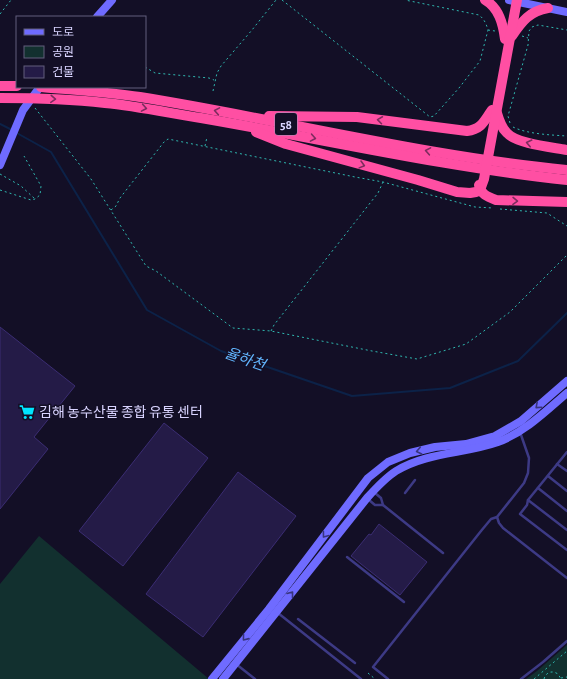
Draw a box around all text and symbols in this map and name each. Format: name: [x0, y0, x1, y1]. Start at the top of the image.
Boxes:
legend: [16, 16, 146, 88]
text: 도로: [52, 26, 74, 38]
text: 공원: [52, 46, 74, 58]
text: 건물: [52, 66, 74, 78]
one-way arrow: [50, 94, 56, 103]
one-way arrow: [140, 103, 147, 112]
one-way arrow: [214, 107, 220, 116]
road number: 58: [275, 113, 297, 135]
one-way arrow: [377, 116, 383, 125]
one-way arrow: [310, 133, 316, 142]
one-way arrow: [526, 139, 532, 147]
one-way arrow: [424, 147, 431, 155]
one-way arrow: [359, 160, 365, 168]
one-way arrow: [512, 197, 518, 205]
water label: 율하천: [223, 345, 269, 374]
one-way arrow: [535, 402, 543, 409]
supermarket icon: 김해 농수산물 종합 유통 센터: [18, 403, 36, 421]
place label: 김해 농수산물 종합 유통 센터: [39, 405, 203, 420]
one-way arrow: [416, 446, 422, 454]
one-way arrow: [322, 530, 329, 537]
one-way arrow: [287, 591, 294, 598]
one-way arrow: [243, 633, 250, 640]

